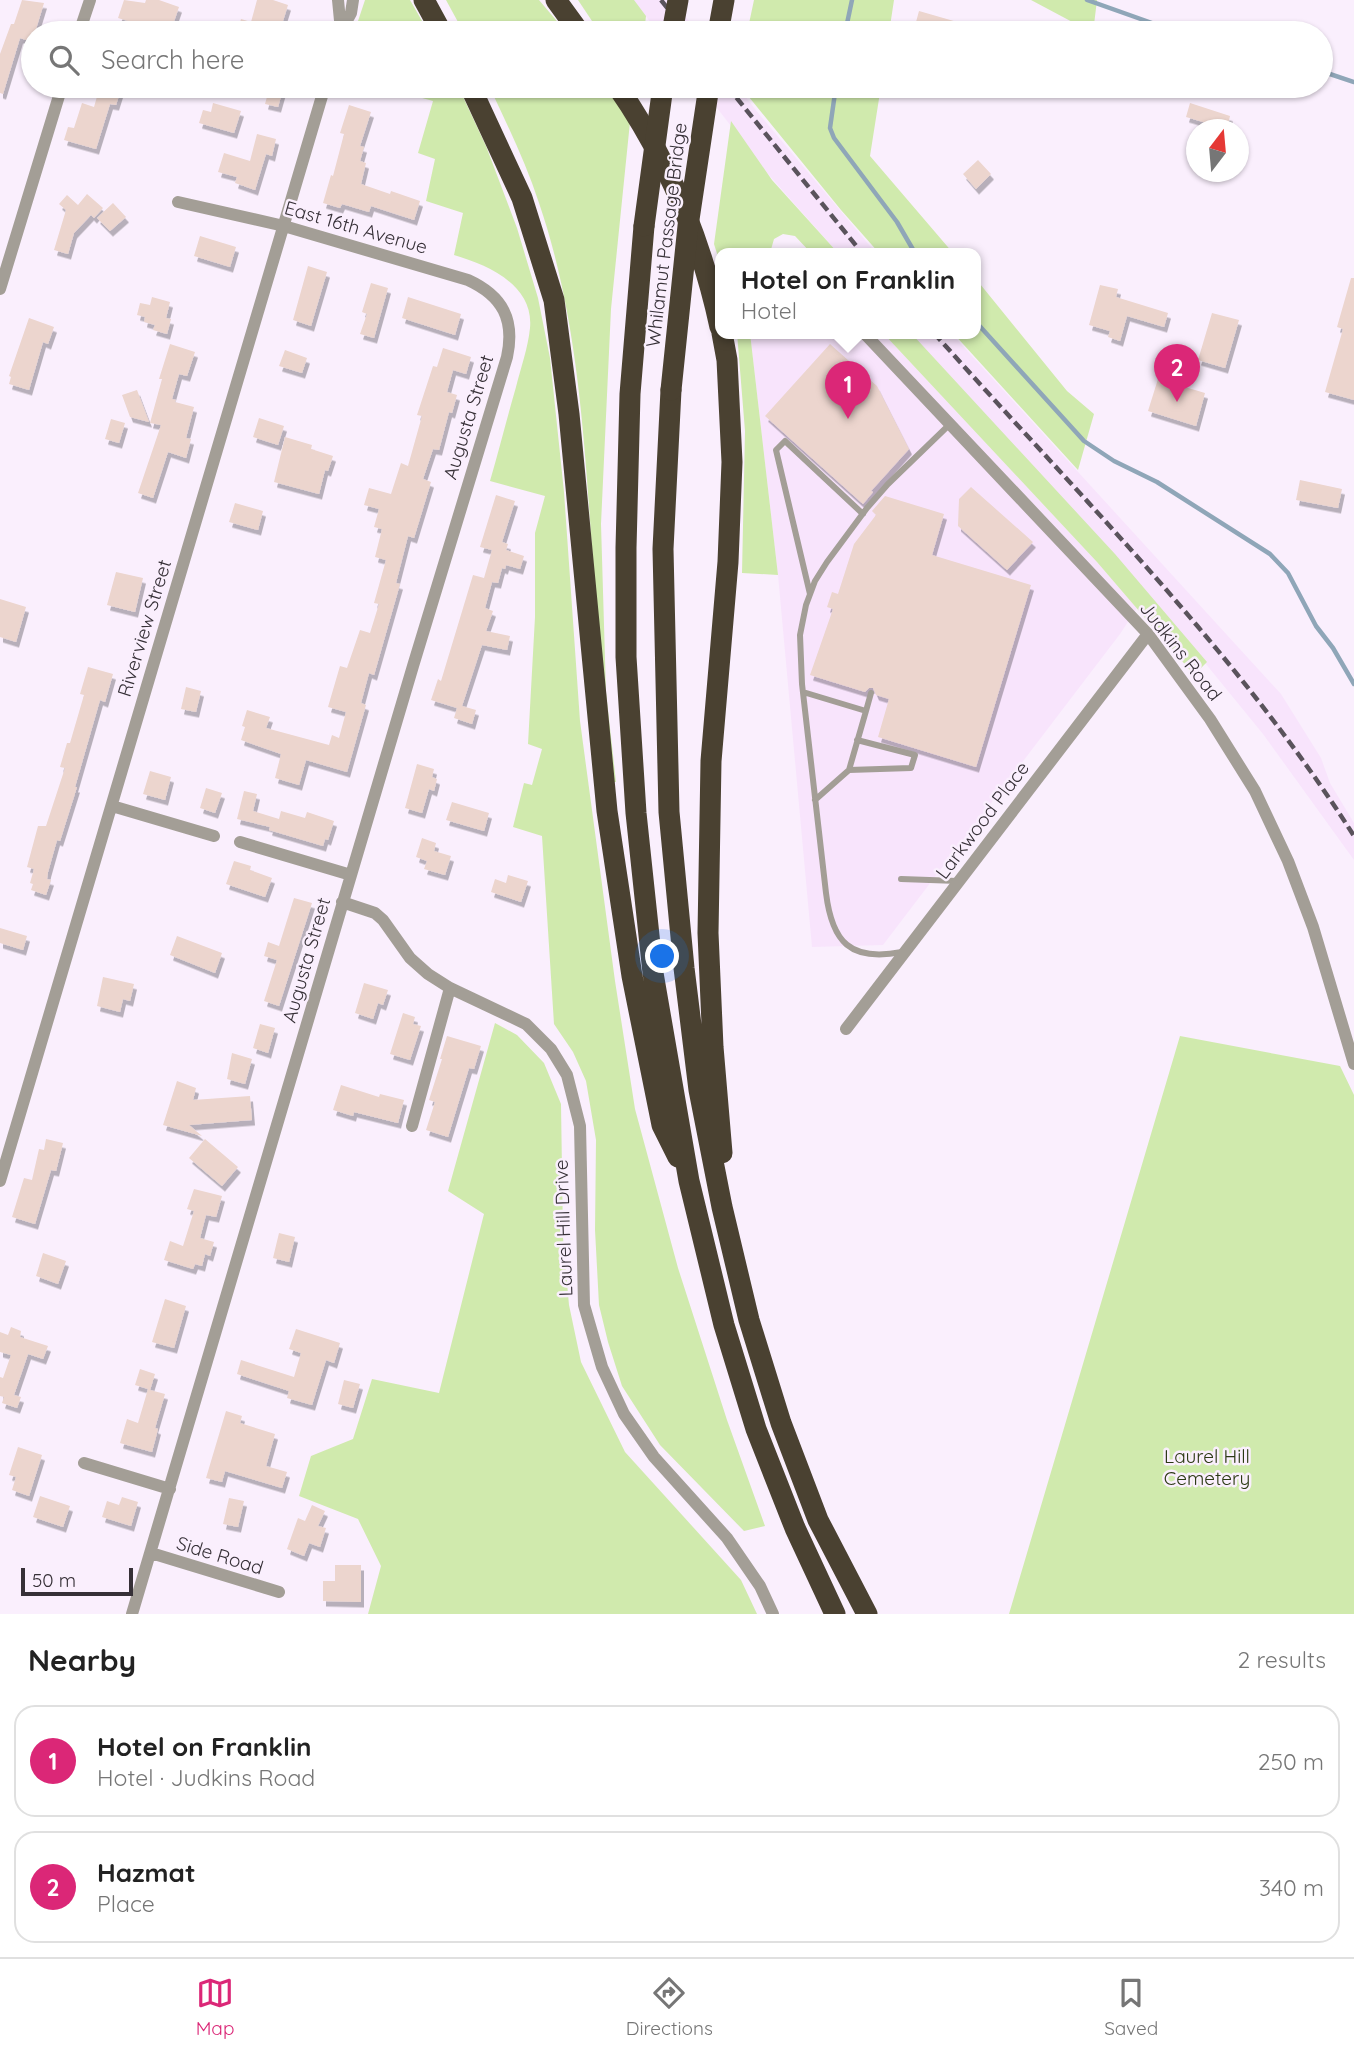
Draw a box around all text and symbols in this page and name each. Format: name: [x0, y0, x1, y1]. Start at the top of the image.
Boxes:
search box: [21, 21, 1333, 98]
icon: search: [45, 41, 83, 79]
text: Search here: [101, 43, 245, 76]
north arrow: [1186, 119, 1249, 182]
street label: Whilamut Passage Bridge: [640, 121, 692, 349]
street label: East 16th Avenue: [282, 195, 430, 259]
popup: [715, 248, 981, 339]
text: Hotel on Franklin: [741, 263, 955, 296]
text: Hotel: [741, 296, 797, 325]
pin: 2: [1154, 344, 1200, 402]
street label: Augusta Street: [438, 352, 498, 482]
pin: 1: [825, 361, 871, 419]
street label: Riverview Street: [112, 557, 176, 699]
street label: Judkins Road: [1135, 596, 1227, 706]
street label: Larkwood Place: [930, 757, 1034, 883]
street label: Augusta Street: [277, 895, 335, 1025]
your location: [645, 939, 679, 973]
street label: Laurel Hill Drive: [549, 1159, 577, 1297]
park label: Laurel Hill Cemetery: [1164, 1444, 1250, 1490]
street label: Side Road: [174, 1530, 266, 1580]
scale bar: [21, 1565, 133, 1597]
text: 50 m: [32, 1568, 76, 1592]
text: Nearby: [28, 1641, 136, 1679]
text: 2 results: [1237, 1645, 1326, 1674]
text: Hotel on Franklin: [97, 1730, 312, 1763]
text: 1: [49, 1747, 57, 1776]
text: 250 m: [1258, 1747, 1324, 1776]
text: Hotel · Judkins Road: [97, 1763, 315, 1792]
text: Hazmat: [97, 1856, 196, 1889]
text: 2: [46, 1873, 60, 1902]
text: 340 m: [1259, 1873, 1324, 1902]
text: Place: [97, 1889, 155, 1918]
tab: Map: [196, 1974, 234, 2040]
tab: Directions: [626, 1974, 713, 2040]
tab: Saved: [1104, 1974, 1158, 2040]

